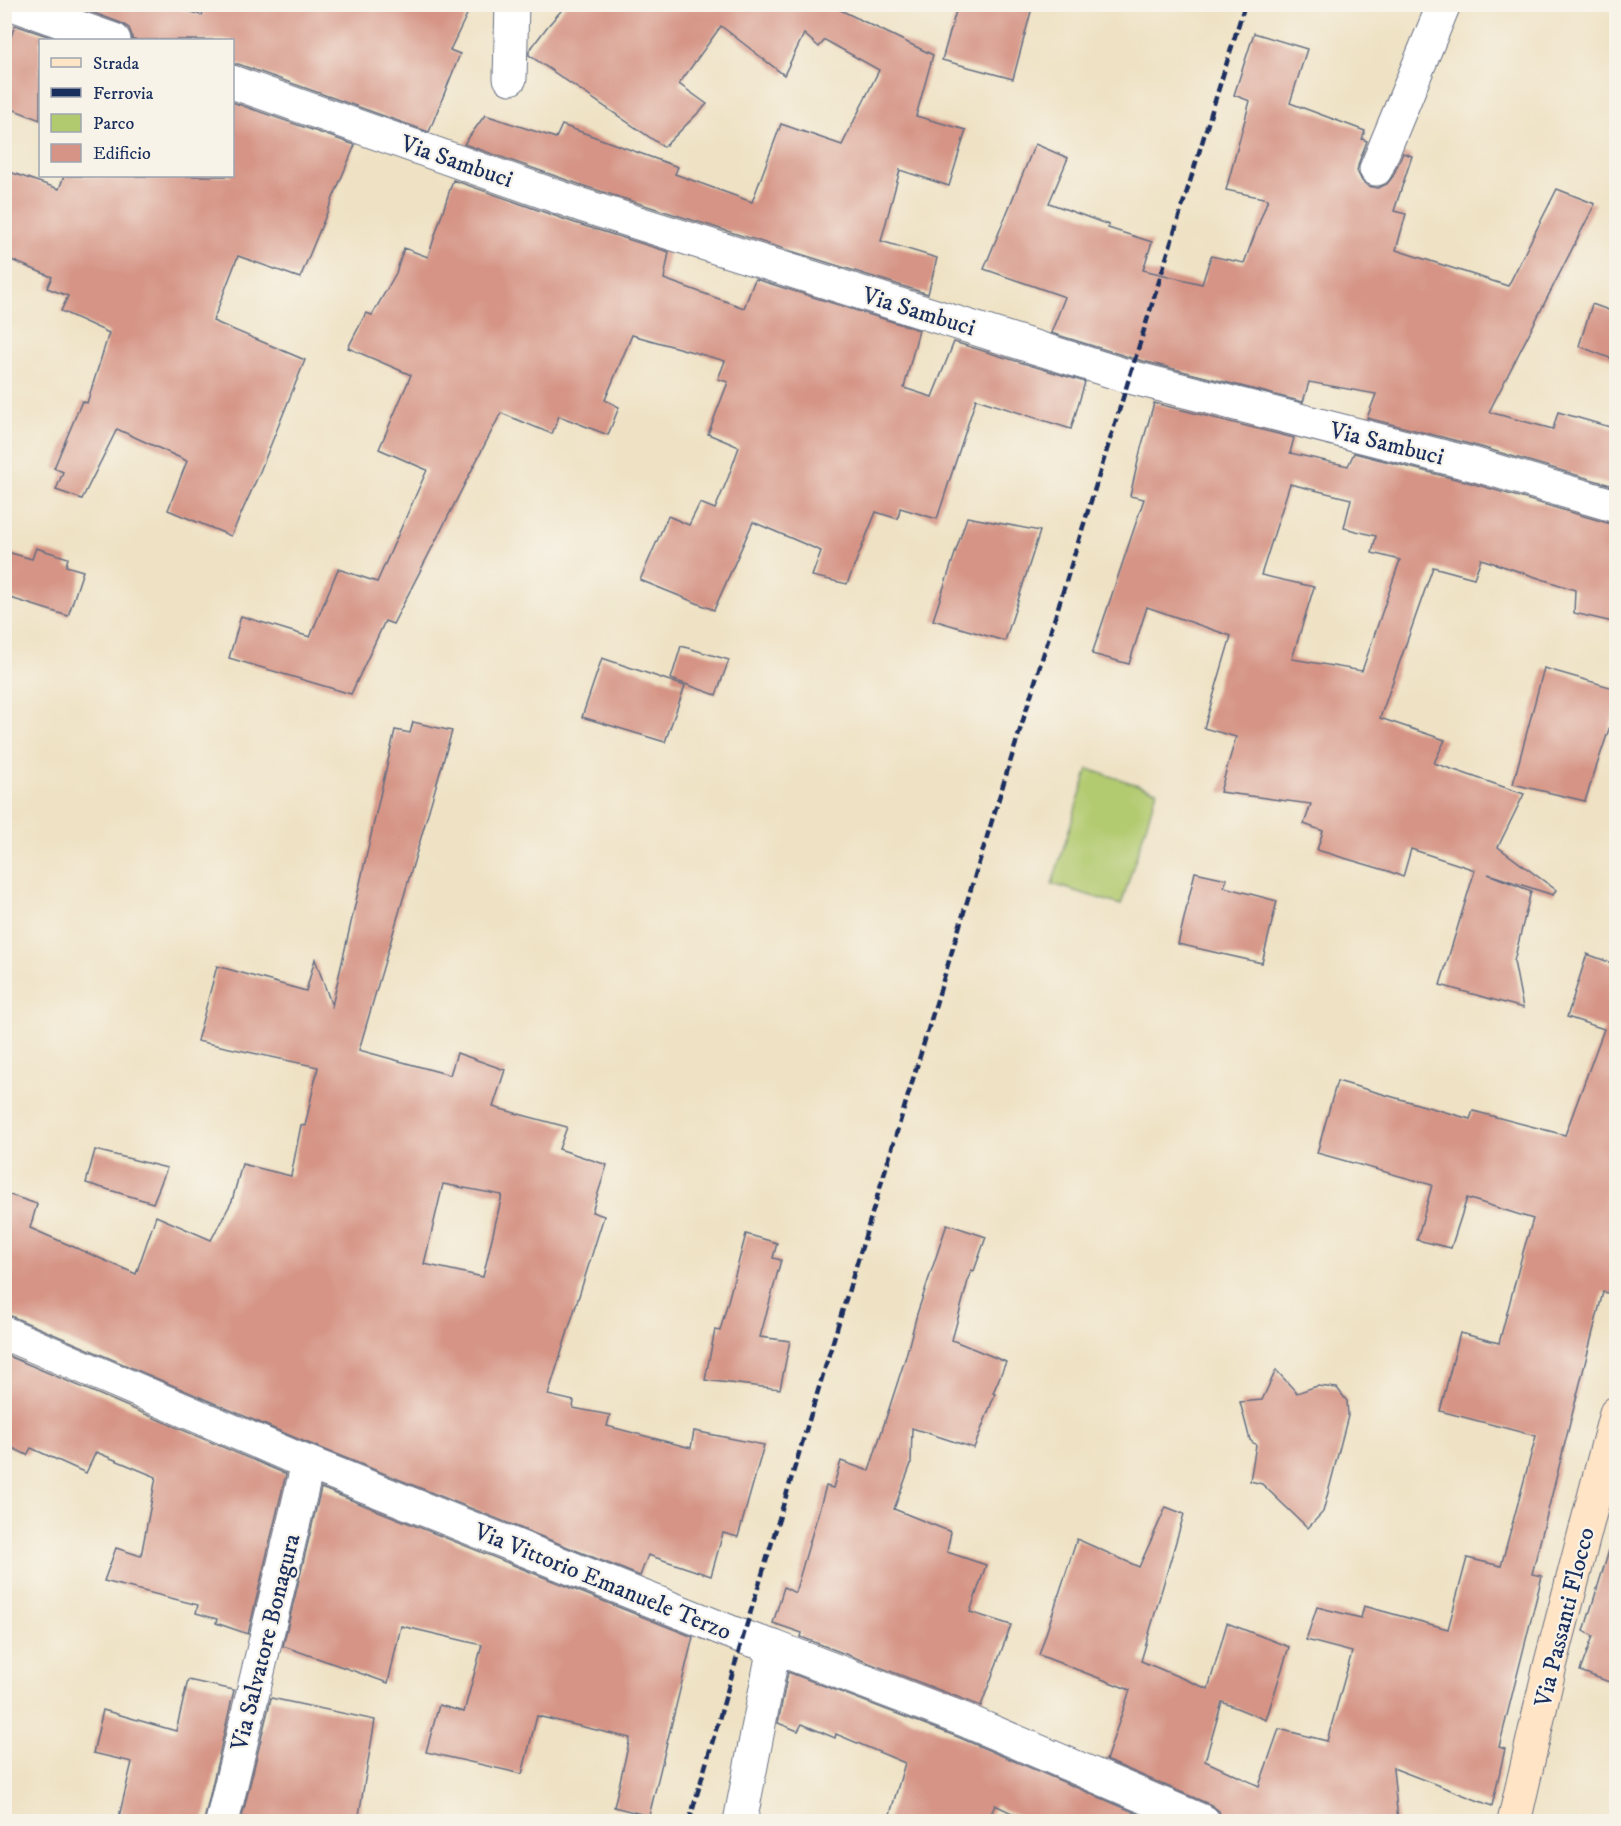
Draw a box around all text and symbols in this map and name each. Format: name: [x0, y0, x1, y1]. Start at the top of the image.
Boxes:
legend: [39, 39, 234, 177]
text: Strada: [93, 53, 140, 75]
text: Ferrovia: [93, 83, 154, 105]
text: Parco: [93, 113, 134, 135]
street label: Via Sambuci: [396, 128, 517, 195]
text: Edificio: [93, 143, 151, 165]
street label: Via Sambuci: [858, 280, 979, 343]
street label: Via Sambuci: [1326, 415, 1447, 473]
street label: Via Vittorio Emanuele Terzo: [469, 1516, 736, 1647]
street label: Via Passanti Flocco: [1528, 1524, 1602, 1711]
street label: Via Salvatore Bonagura: [224, 1530, 308, 1755]

